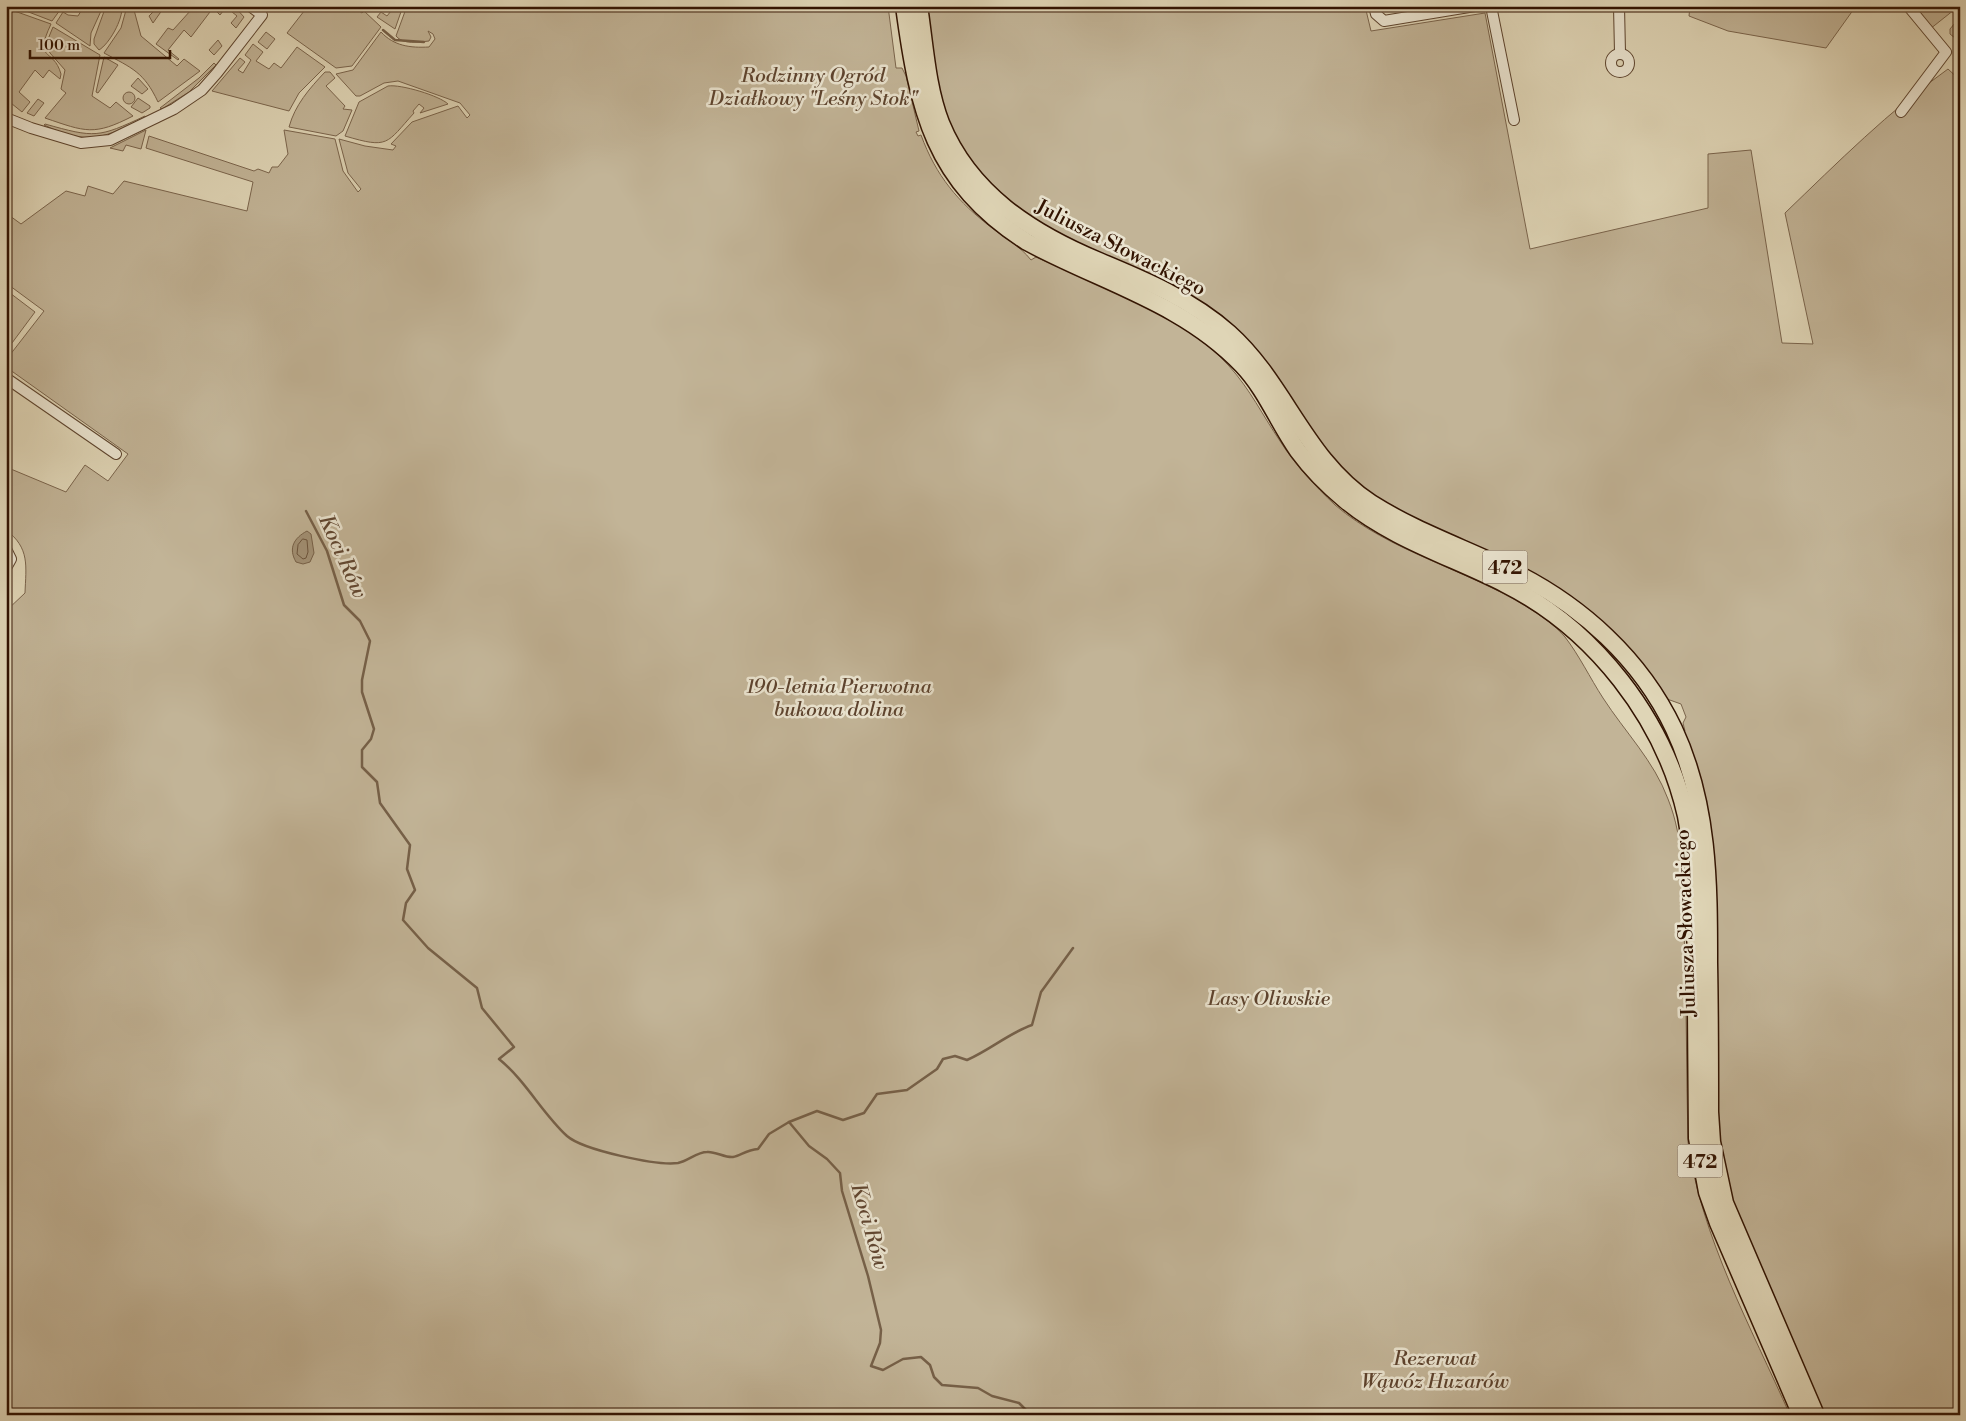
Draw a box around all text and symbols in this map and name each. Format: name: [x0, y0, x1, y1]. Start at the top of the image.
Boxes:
scale bar: [30, 28, 170, 60]
text: 100 m: [38, 36, 80, 55]
park label: Rodzinny Ogród Działkowy "Leśny Stok": [708, 64, 919, 112]
street label: Juliusza Słowackiego: [1030, 194, 1210, 302]
water label: Koci Rów: [312, 510, 372, 602]
road number: 472: [1482, 550, 1528, 584]
park label: 190-letnia Pierwotna bukowa dolina: [747, 675, 932, 723]
street label: Juliusza Słowackiego: [1671, 829, 1702, 1018]
park label: Lasy Oliwskie: [1207, 987, 1331, 1012]
road number: 472: [1678, 1144, 1722, 1178]
water label: Koci Rów: [844, 1180, 894, 1273]
park label: Rezerwat Wąwóz Huzarów: [1361, 1347, 1509, 1395]

